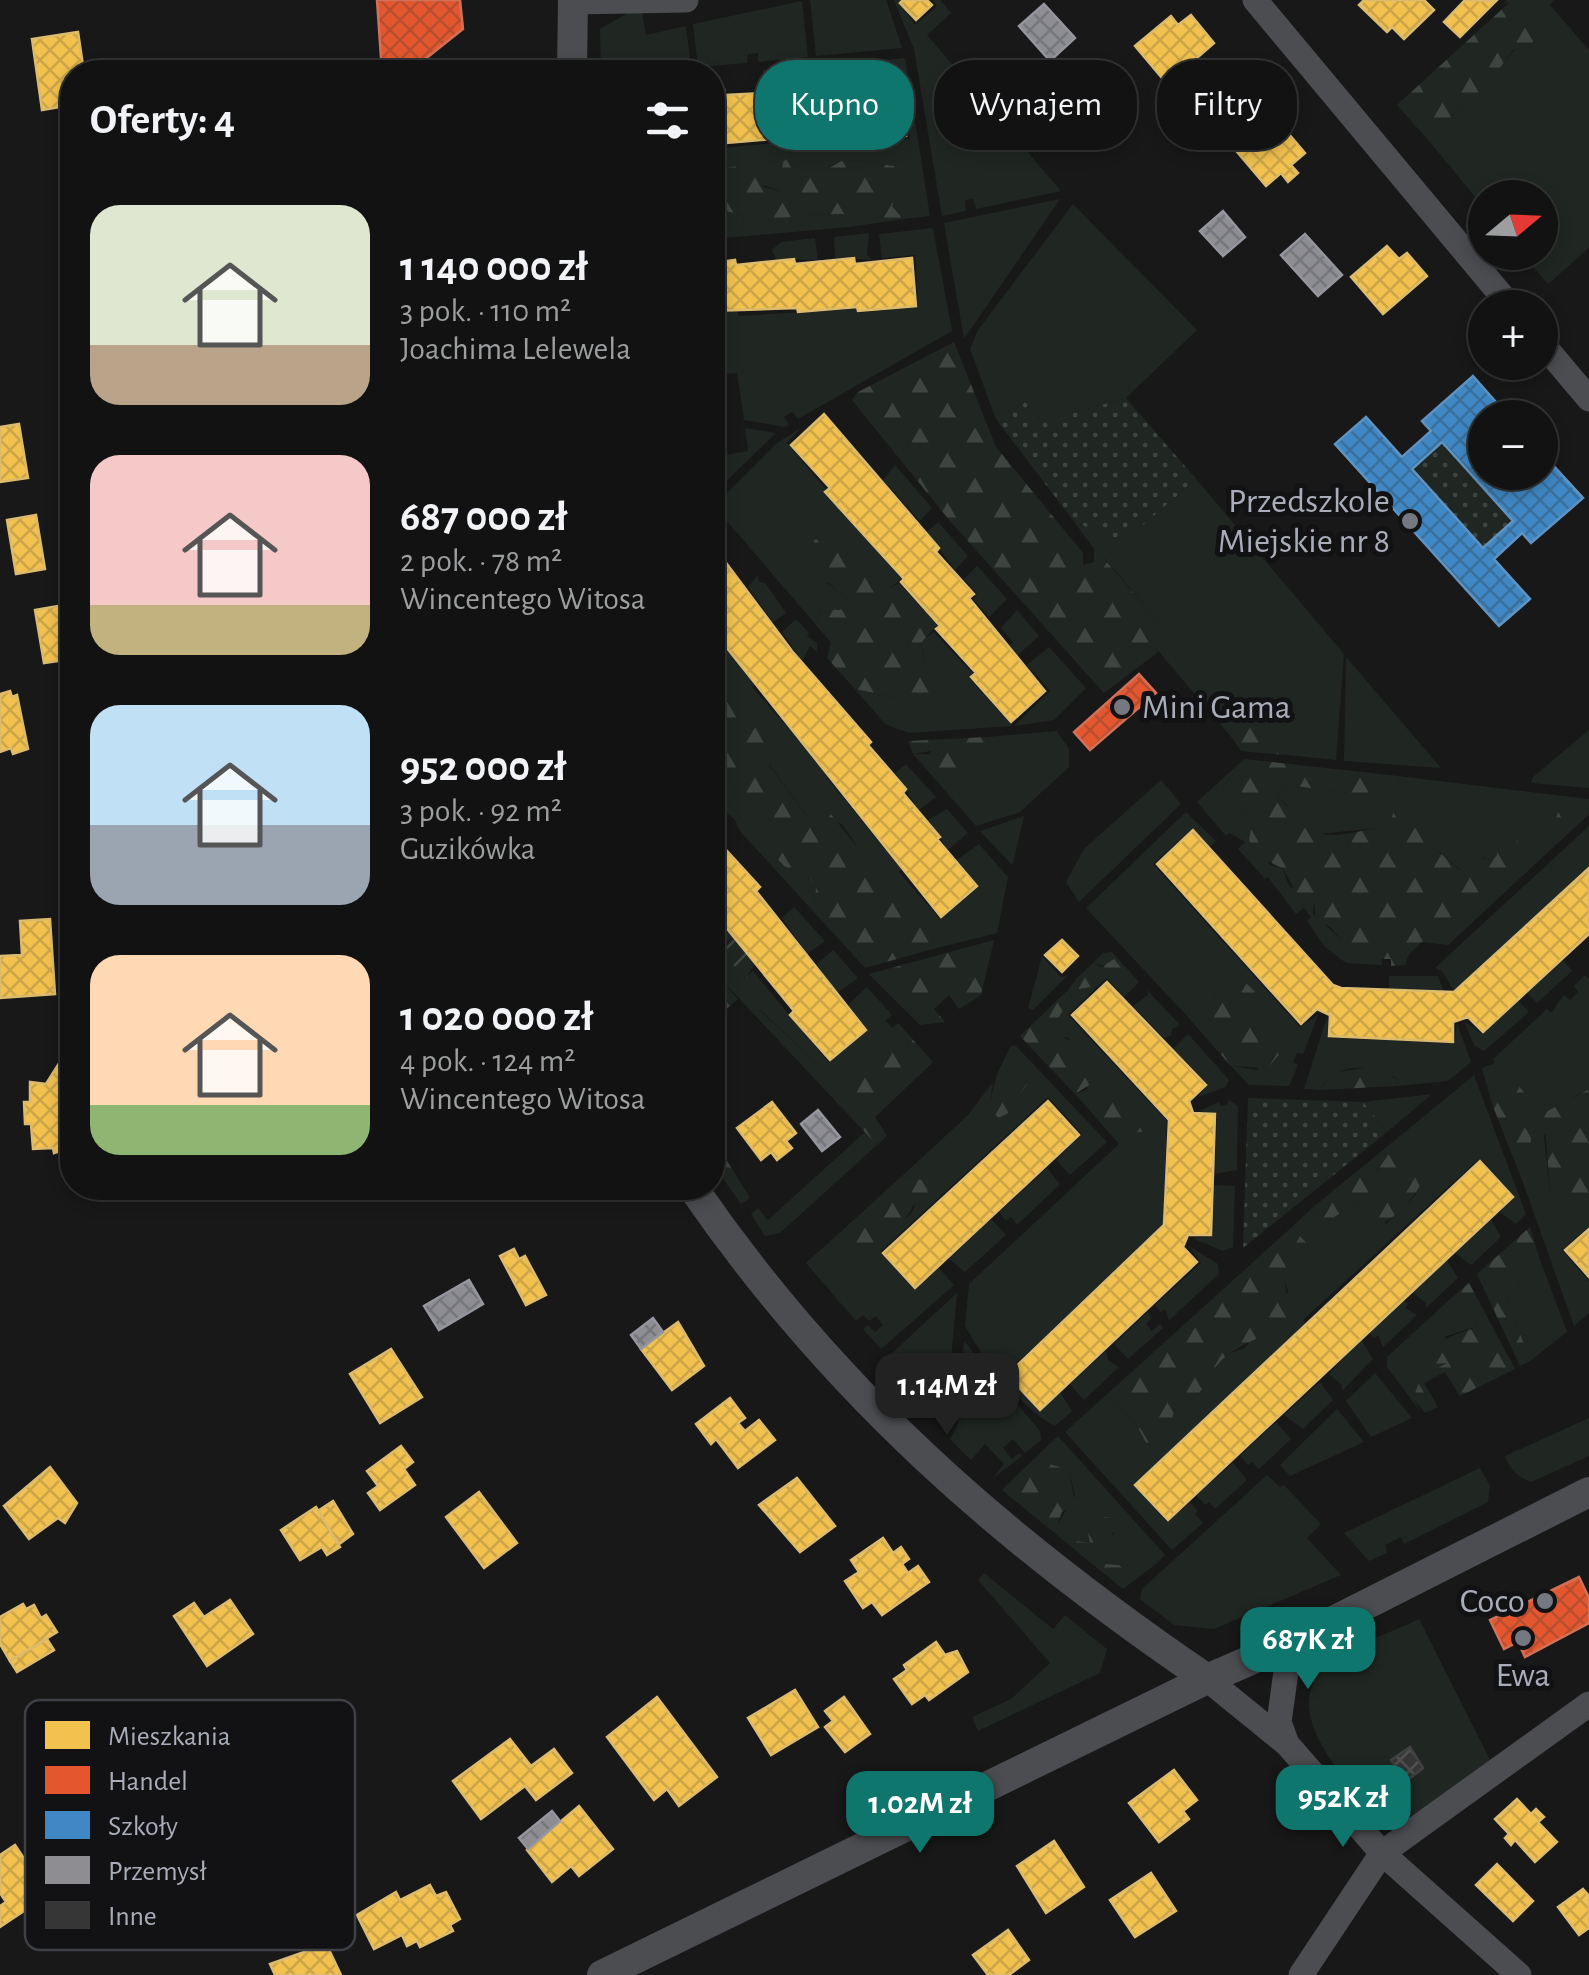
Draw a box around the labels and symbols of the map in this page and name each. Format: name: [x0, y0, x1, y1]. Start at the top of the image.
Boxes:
north arrow: [1468, 180, 1558, 270]
place label: Przedszkole Miejskie nr 8: [1218, 484, 1390, 559]
marker: Przedszkole Miejskie nr 8: [1399, 510, 1421, 532]
place label: Mini Gama: [1142, 690, 1291, 725]
marker: Mini Gama: [1111, 696, 1133, 718]
pin: 1.14M zł: [844, 1353, 1050, 1438]
place label: Coco: [1460, 1584, 1525, 1619]
marker: Coco: [1534, 1590, 1556, 1612]
pin: 687K zł: [1216, 1607, 1400, 1692]
marker: Ewa: [1512, 1627, 1534, 1649]
place label: Ewa: [1496, 1658, 1551, 1693]
legend: [25, 1700, 355, 1950]
text: Mieszkania: [108, 1723, 231, 1751]
pin: 952K zł: [1251, 1765, 1435, 1850]
text: Handel: [108, 1768, 188, 1796]
pin: 1.02M zł: [817, 1771, 1023, 1856]
text: Szkoły: [108, 1813, 178, 1841]
text: Przemysł: [108, 1858, 207, 1886]
text: Inne: [108, 1903, 157, 1931]

